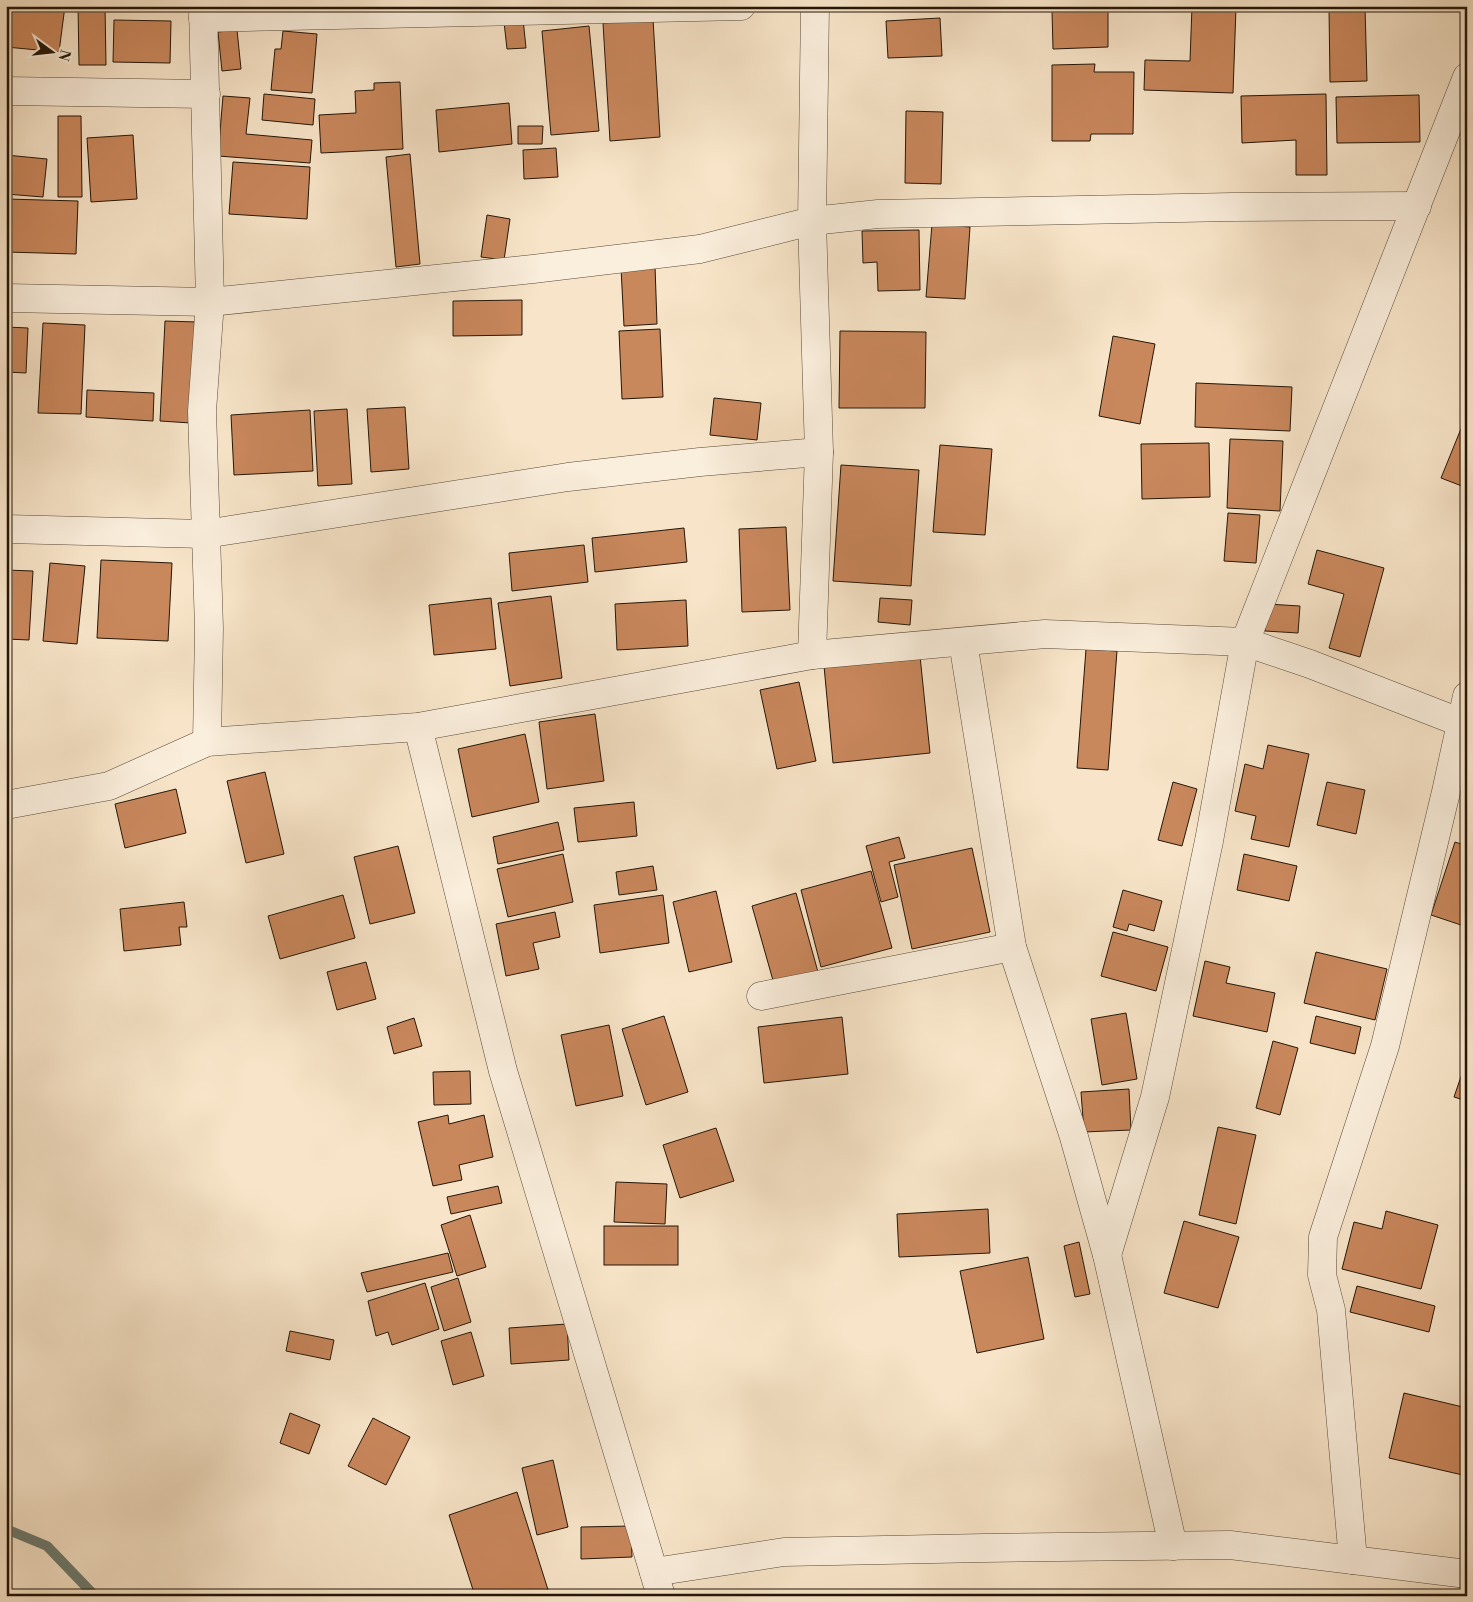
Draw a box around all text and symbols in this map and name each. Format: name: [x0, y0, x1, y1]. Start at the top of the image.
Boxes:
north arrow: [28, 28, 78, 78]
text: N: [53, 47, 74, 63]

